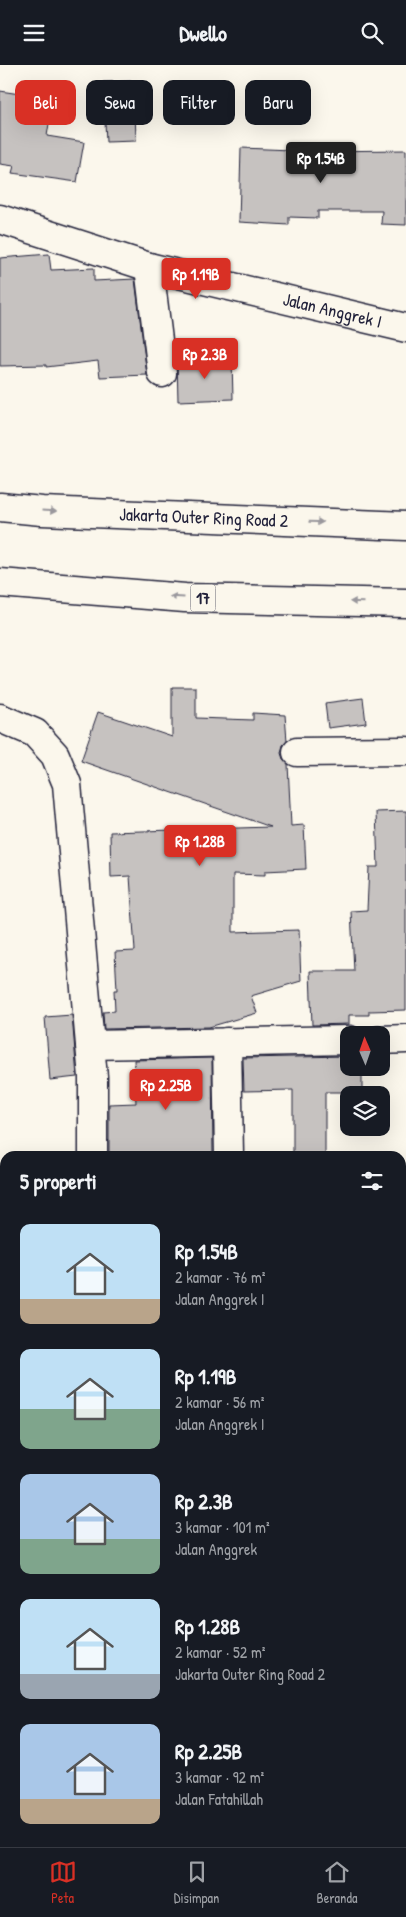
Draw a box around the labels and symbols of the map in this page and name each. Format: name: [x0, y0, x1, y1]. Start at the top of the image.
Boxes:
pin: Rp 1.54B: [269, 141, 373, 184]
pin: Rp 1.19B: [144, 257, 248, 300]
street label: Jalan Anggrek I: [281, 286, 384, 334]
pin: Rp 2.3B: [159, 337, 251, 380]
street label: Jakarta Outer Ring Road 2: [119, 501, 289, 533]
one-way arrow: [41, 507, 57, 515]
one-way arrow: [308, 518, 324, 526]
road number: 17: [190, 585, 216, 611]
one-way arrow: [169, 593, 185, 601]
one-way arrow: [349, 598, 365, 606]
pin: Rp 1.28B: [148, 825, 252, 867]
north arrow: [340, 1026, 390, 1076]
pin: Rp 2.25B: [114, 1069, 218, 1111]

